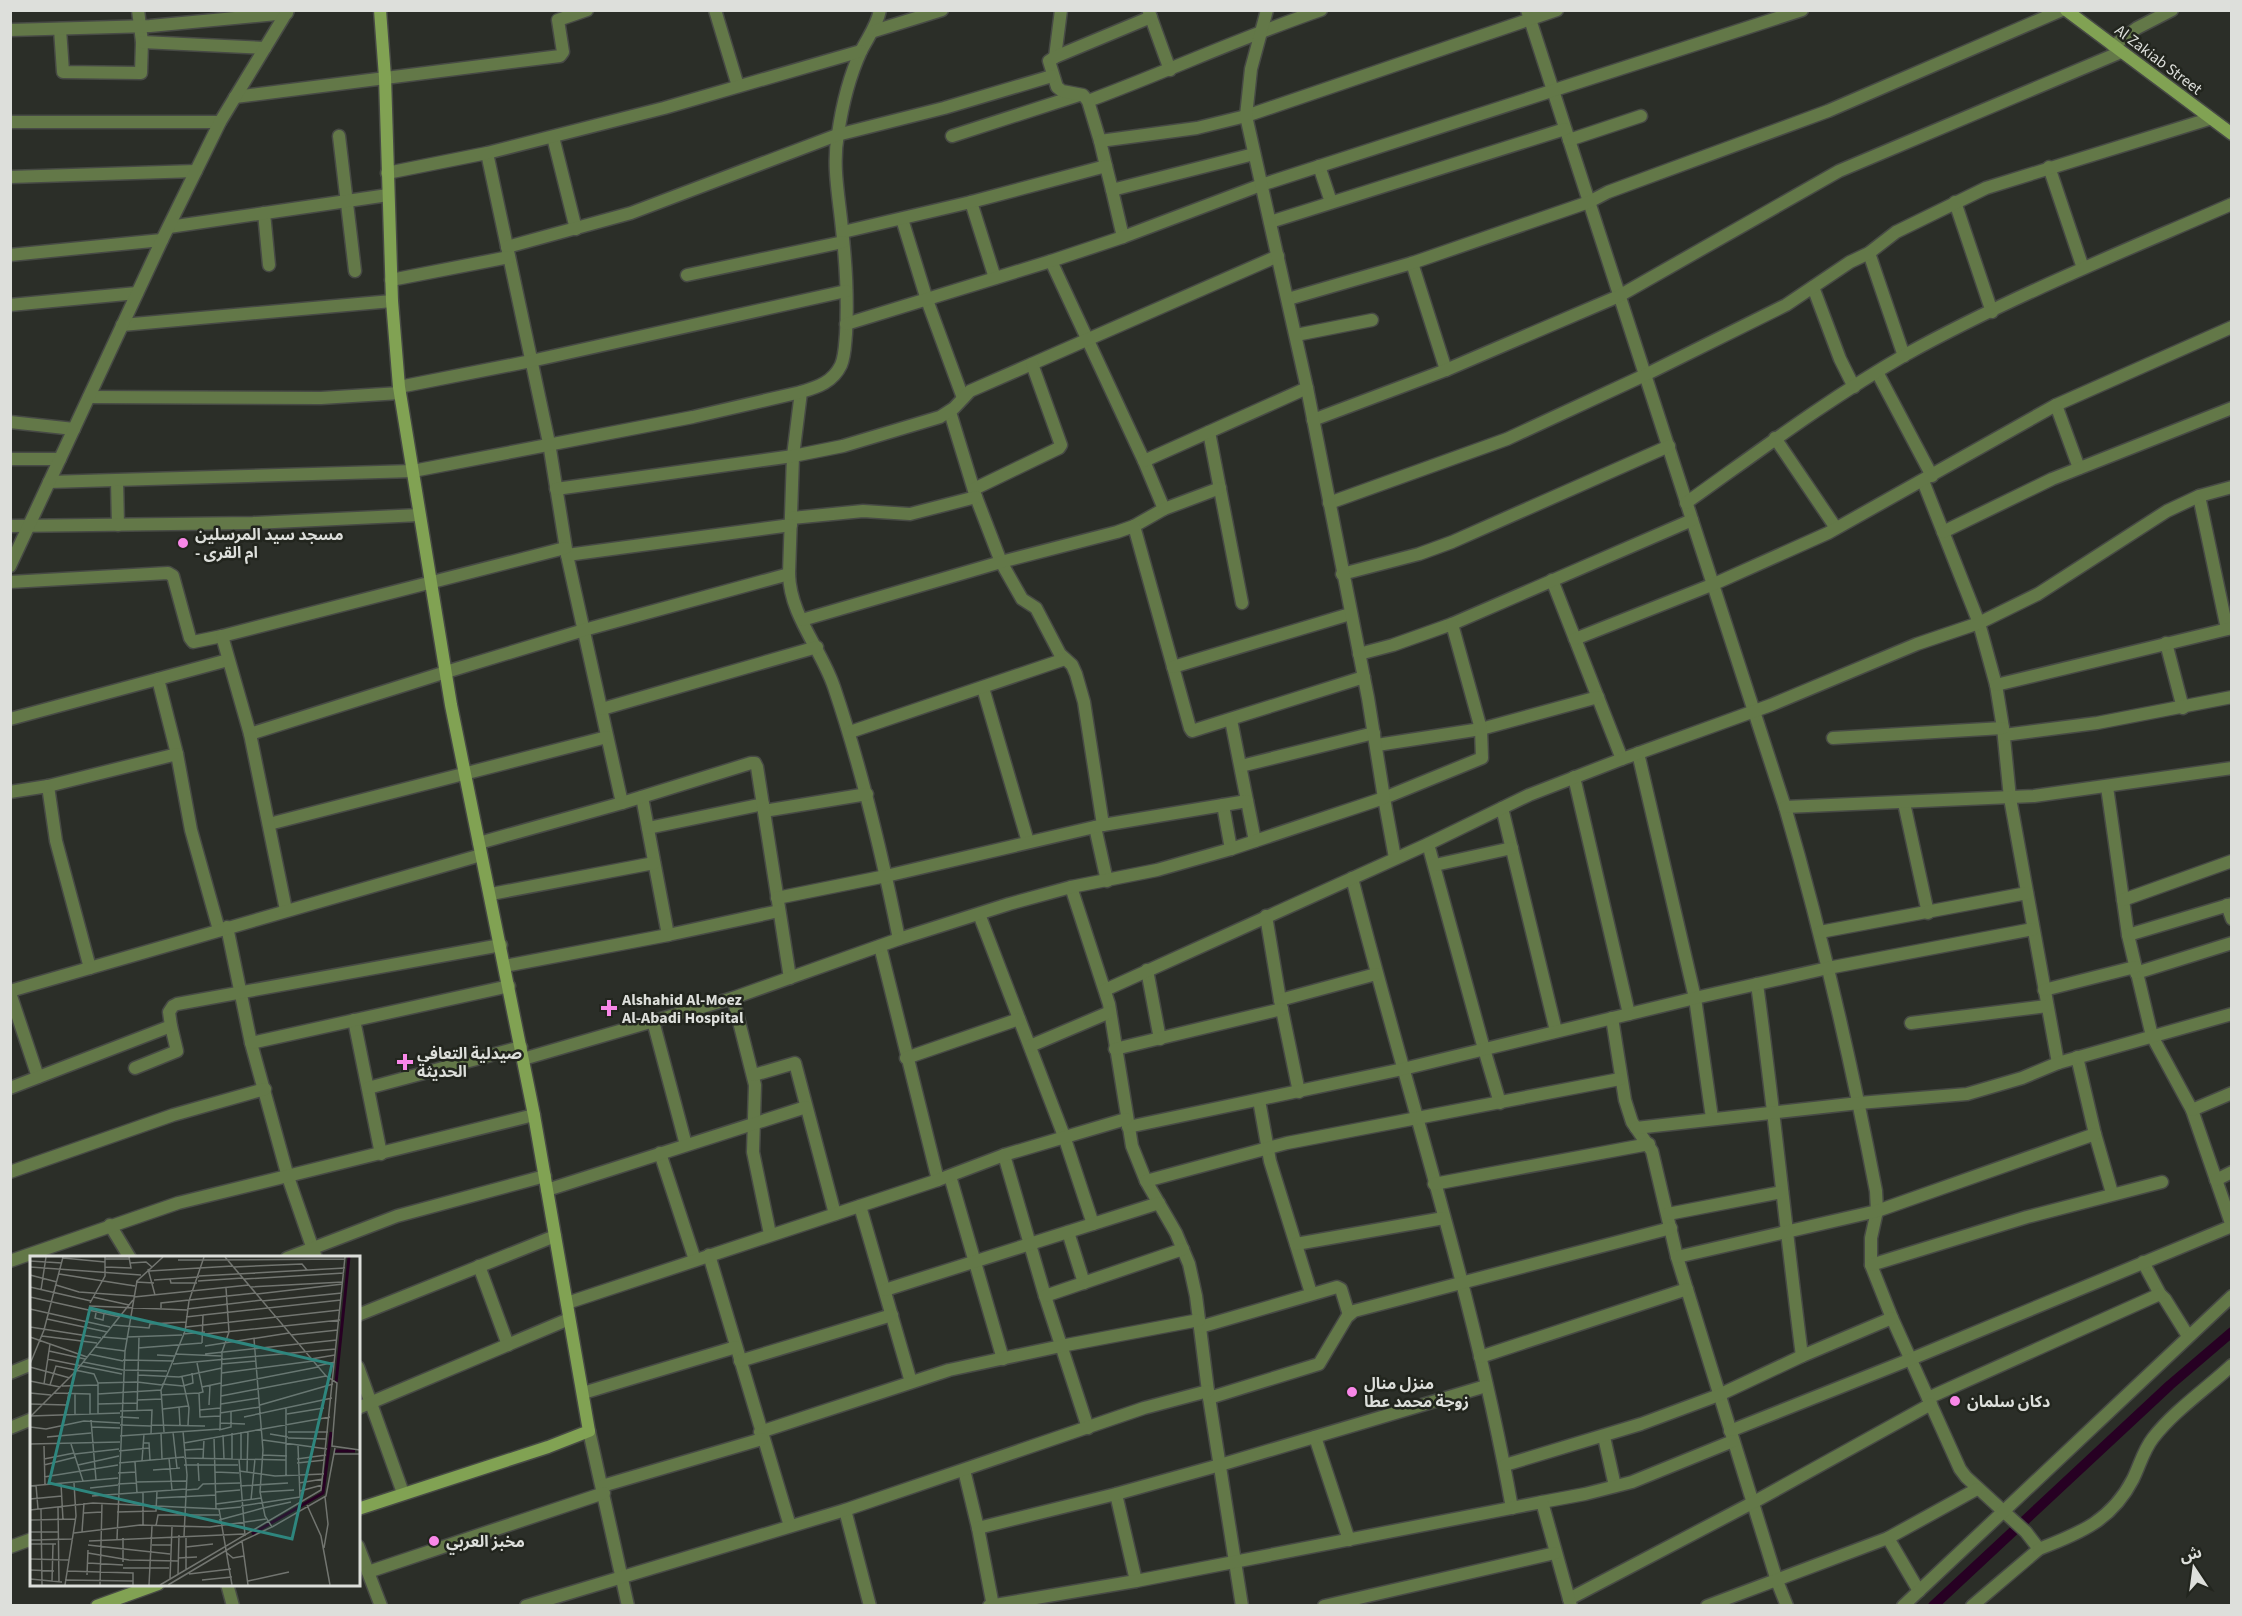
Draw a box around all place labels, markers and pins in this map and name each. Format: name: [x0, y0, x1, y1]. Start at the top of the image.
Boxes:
place label: مسجد سيد المرسلين - ام القرى: [195, 524, 343, 564]
marker: مسجد سيد المرسلين - ام القرى: [176, 536, 190, 550]
place label: Alshahid Al-Moez Al-Abadi Hospital: [621, 989, 744, 1029]
marker: Alshahid Al-Moez Al-Abadi Hospital: [600, 999, 618, 1017]
place label: صيدلية التعافي الحديثة: [417, 1043, 522, 1083]
marker: صيدلية التعافي الحديثة: [398, 1055, 412, 1069]
place label: منزل منال زوجة محمد عطا: [1364, 1373, 1469, 1413]
marker: منزل منال زوجة محمد عطا: [1345, 1385, 1359, 1399]
place label: دكان سلمان: [1967, 1391, 2050, 1413]
marker: دكان سلمان: [1948, 1394, 1962, 1408]
place label: مخبز العربي: [446, 1531, 525, 1555]
marker: مخبز العربي: [427, 1534, 441, 1548]

